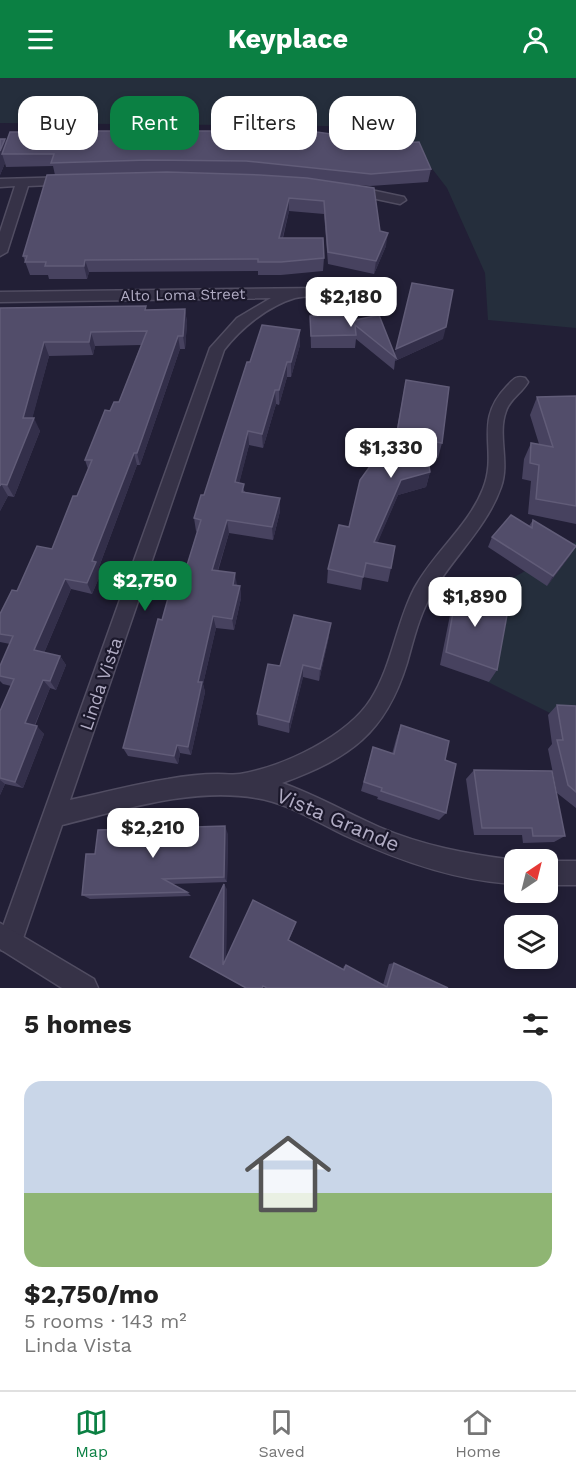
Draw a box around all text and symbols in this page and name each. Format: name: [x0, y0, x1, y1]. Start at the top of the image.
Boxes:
icon: menu: [24, 23, 57, 56]
text: Keyplace: [228, 23, 348, 55]
icon: person: [519, 23, 552, 56]
chip: Buy: [18, 96, 98, 150]
chip: Rent: [110, 96, 199, 150]
chip: Filters: [211, 96, 317, 150]
chip: New: [329, 96, 416, 150]
pin: $2,180: [302, 277, 400, 328]
text: $2,180: [320, 284, 382, 308]
street label: Alto Loma Street: [120, 285, 246, 305]
pin: $1,330: [342, 428, 440, 479]
text: $1,330: [359, 435, 423, 459]
pin: $2,750: [96, 561, 194, 612]
text: $2,750: [113, 568, 177, 592]
pin: $1,890: [426, 577, 524, 628]
text: $1,890: [443, 584, 507, 608]
street label: Linda Vista: [75, 635, 126, 733]
street label: Vista Grande: [273, 782, 404, 857]
pin: $2,210: [104, 808, 202, 859]
text: $2,210: [121, 815, 185, 839]
north arrow: [504, 849, 558, 903]
map controls: [504, 849, 558, 969]
button: layers: [504, 915, 558, 969]
icon: filters: [519, 1008, 552, 1041]
text: 5 homes: [24, 1009, 132, 1039]
icon: home: [234, 1120, 342, 1228]
text: $2,750/mo: [24, 1279, 159, 1309]
text: 5 rooms · 143 m²: [24, 1309, 187, 1333]
text: Linda Vista: [24, 1333, 132, 1357]
tab: Map: [75, 1406, 108, 1461]
tab: Saved: [258, 1406, 305, 1461]
tab: Home: [455, 1406, 501, 1461]

